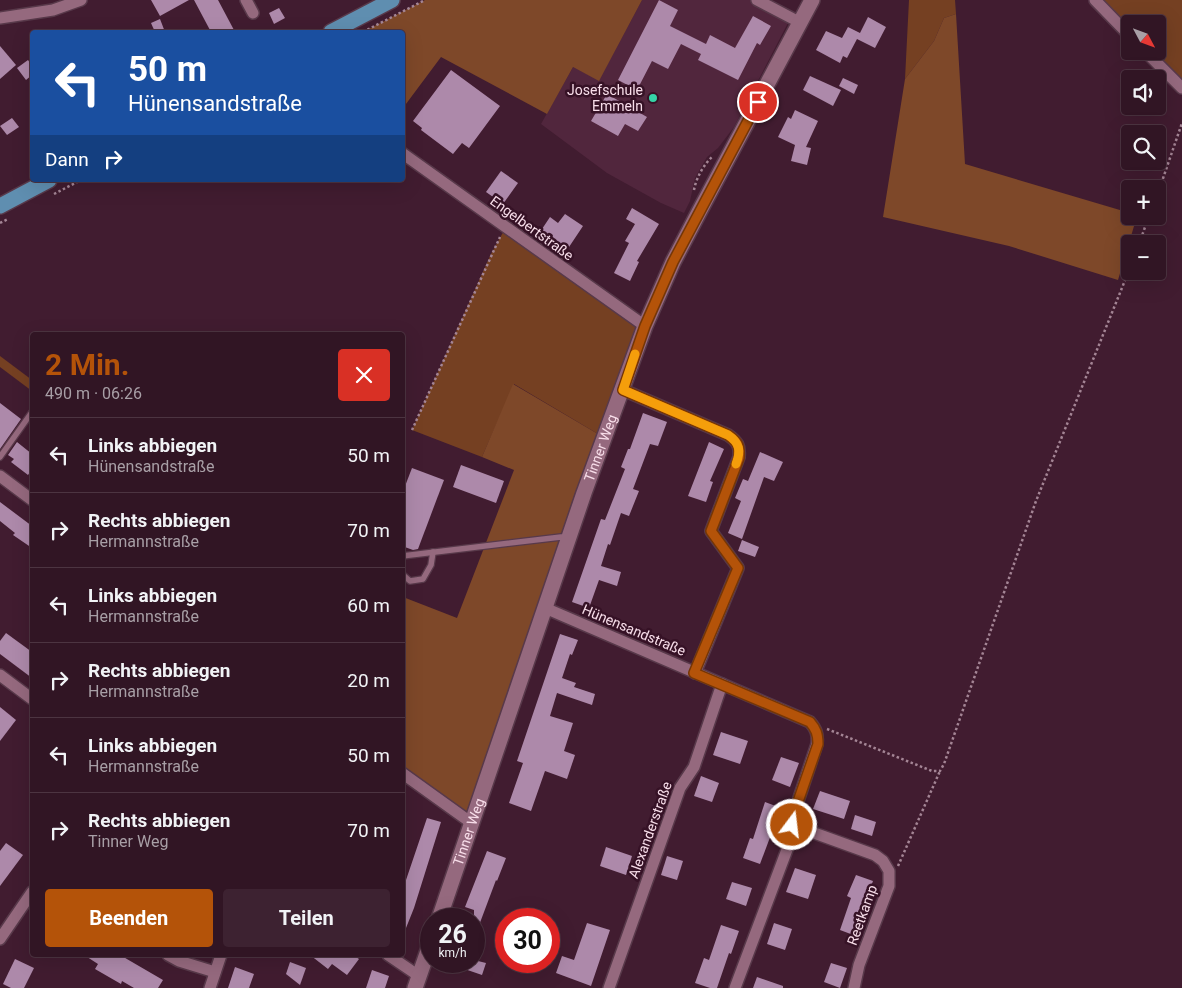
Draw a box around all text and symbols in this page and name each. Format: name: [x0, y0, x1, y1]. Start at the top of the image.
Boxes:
north arrow: [1121, 15, 1166, 60]
map controls: [1121, 15, 1166, 280]
text: 50 m: [128, 49, 207, 90]
icon: left: [45, 50, 110, 115]
button: sound: [1121, 70, 1166, 115]
pin: [737, 81, 779, 123]
place label: Josefschule Emmeln: [567, 82, 643, 114]
icon: arrive: [744, 88, 772, 116]
text: Hünensandstraße: [128, 91, 302, 116]
marker: Josefschule Emmeln: [647, 92, 659, 104]
button: search: [1121, 125, 1166, 170]
icon: right: [99, 145, 127, 173]
text: Dann: [45, 148, 89, 171]
button: +: [1121, 180, 1166, 225]
street label: Engelbertstraße: [487, 192, 577, 264]
button: −: [1121, 235, 1166, 280]
text: 2 Min.: [45, 347, 129, 382]
button: close: [338, 349, 390, 401]
text: 490 m · 06:26: [45, 384, 142, 403]
street label: Tinner Weg: [581, 412, 620, 484]
text: Links abbiegen: [88, 434, 217, 457]
icon: left: [45, 441, 73, 469]
text: 50 m: [347, 444, 390, 467]
text: Hünensandstraße: [88, 457, 215, 476]
text: Rechts abbiegen: [88, 509, 230, 532]
icon: right: [45, 516, 73, 544]
text: 70 m: [347, 519, 390, 542]
text: Hermannstraße: [88, 532, 199, 551]
text: Links abbiegen: [88, 584, 217, 607]
icon: left: [45, 591, 73, 619]
text: 60 m: [347, 594, 390, 617]
street label: Hünensandstraße: [580, 601, 688, 659]
text: Hermannstraße: [88, 607, 199, 626]
text: Rechts abbiegen: [88, 659, 230, 682]
icon: right: [45, 666, 73, 694]
text: 20 m: [347, 669, 390, 692]
text: Hermannstraße: [88, 682, 199, 701]
text: Links abbiegen: [88, 734, 217, 757]
icon: left: [45, 741, 73, 769]
text: 50 m: [347, 744, 390, 767]
text: Hermannstraße: [88, 757, 199, 776]
street label: Alexanderstraße: [625, 779, 675, 881]
street label: Tinner Weg: [450, 796, 488, 868]
position arrow: [765, 798, 817, 850]
text: Rechts abbiegen: [88, 809, 230, 832]
icon: right: [45, 816, 73, 844]
text: 70 m: [347, 819, 390, 842]
text: Tinner Weg: [88, 832, 168, 851]
street label: Reetkamp: [844, 883, 880, 947]
button: Beenden: [45, 889, 213, 947]
button: Teilen: [223, 889, 390, 947]
speed limit sign: 30: [495, 908, 560, 973]
text: 26: [438, 920, 467, 949]
text: km/h: [438, 946, 467, 960]

